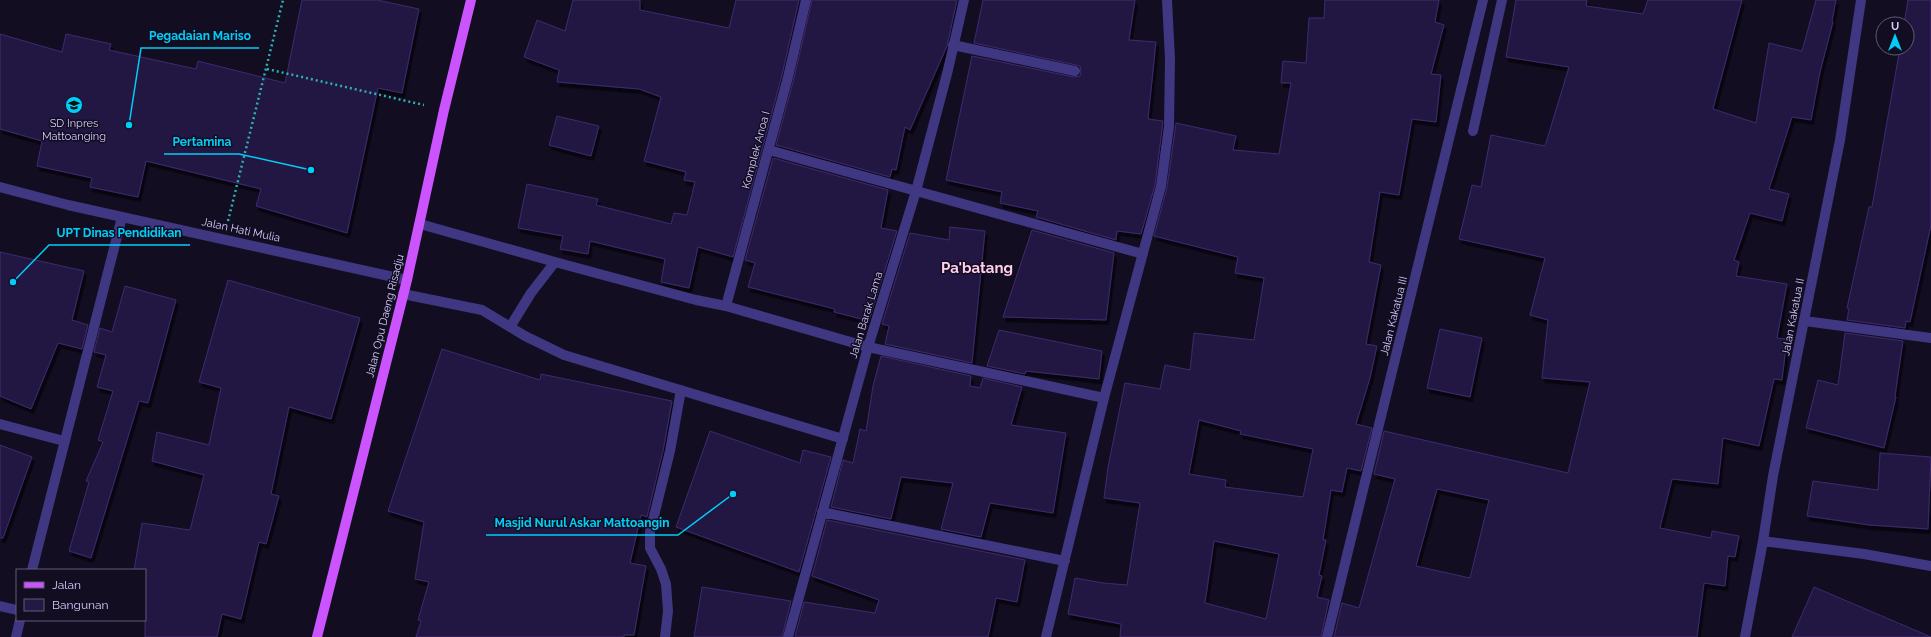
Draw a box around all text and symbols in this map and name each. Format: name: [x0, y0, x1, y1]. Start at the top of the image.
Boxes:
north arrow: [1875, 16, 1915, 56]
text: U: [1891, 20, 1899, 33]
callout: Pegadaian Mariso: [141, 24, 259, 48]
text: Pegadaian Mariso: [149, 29, 251, 43]
school or university icon: SD Inpres Mattoanging: [64, 95, 84, 115]
street label: Komplek Anoa I: [739, 110, 773, 190]
place label: SD Inpres Mattoanging: [42, 117, 106, 143]
callout: Pertamina: [164, 130, 239, 154]
text: Pertamina: [172, 135, 232, 149]
street label: Jalan Hati Mulia: [201, 215, 281, 245]
callout: UPT Dinas Pendidikan: [49, 221, 190, 245]
text: UPT Dinas Pendidikan: [56, 226, 182, 240]
street label: Jalan Opu Daeng Risadju: [363, 253, 407, 379]
district label: Pa'batang: [941, 259, 1013, 277]
street label: Jalan Barak Lama: [847, 270, 885, 360]
street label: Jalan Kakatua III: [1378, 275, 1410, 357]
street label: Jalan Kakatua II: [1779, 277, 1807, 357]
callout: Masjid Nurul Askar Mattoangin: [486, 511, 678, 535]
text: Masjid Nurul Askar Mattoangin: [495, 516, 669, 530]
legend: [16, 569, 146, 621]
text: Jalan: [52, 578, 81, 592]
text: Bangunan: [52, 598, 109, 612]

